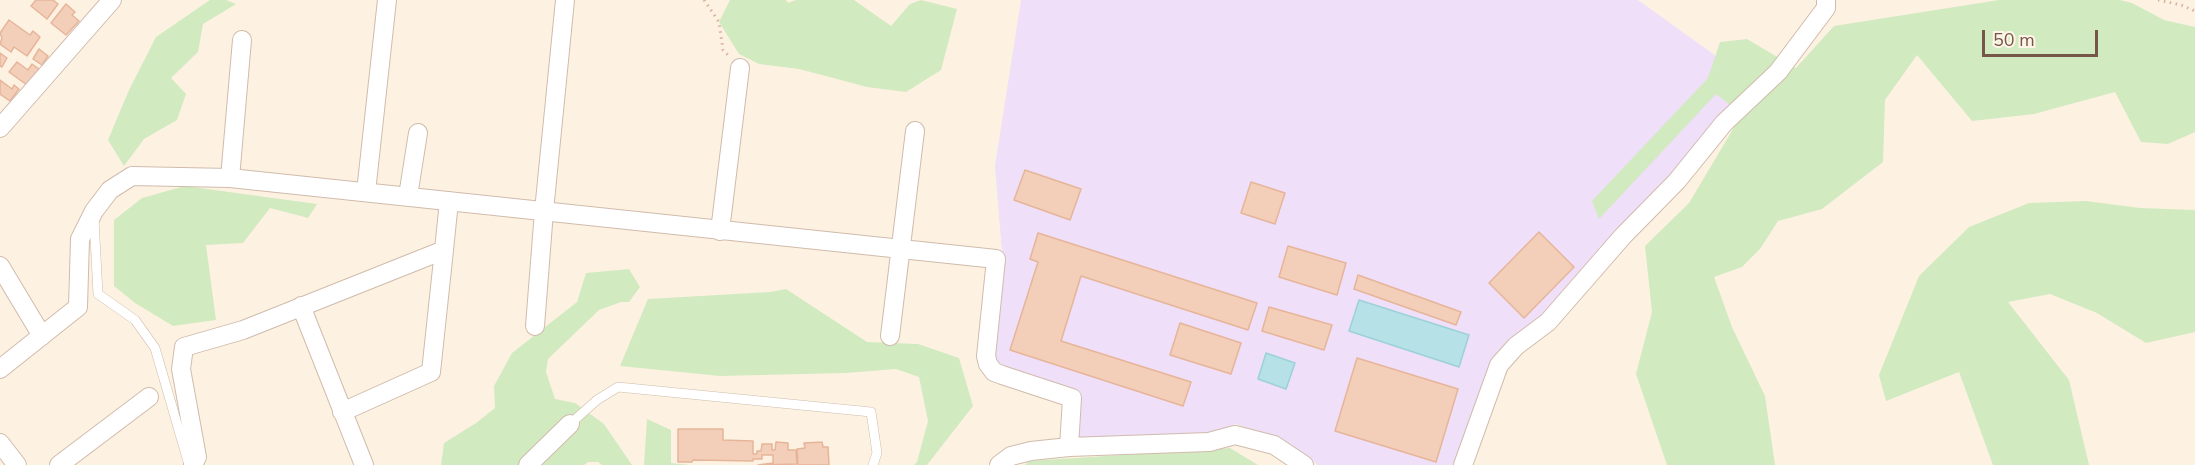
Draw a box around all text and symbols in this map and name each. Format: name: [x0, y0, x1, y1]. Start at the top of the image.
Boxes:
scale bar: [1985, 18, 2100, 56]
text: 50 m: [1993, 28, 2035, 52]

